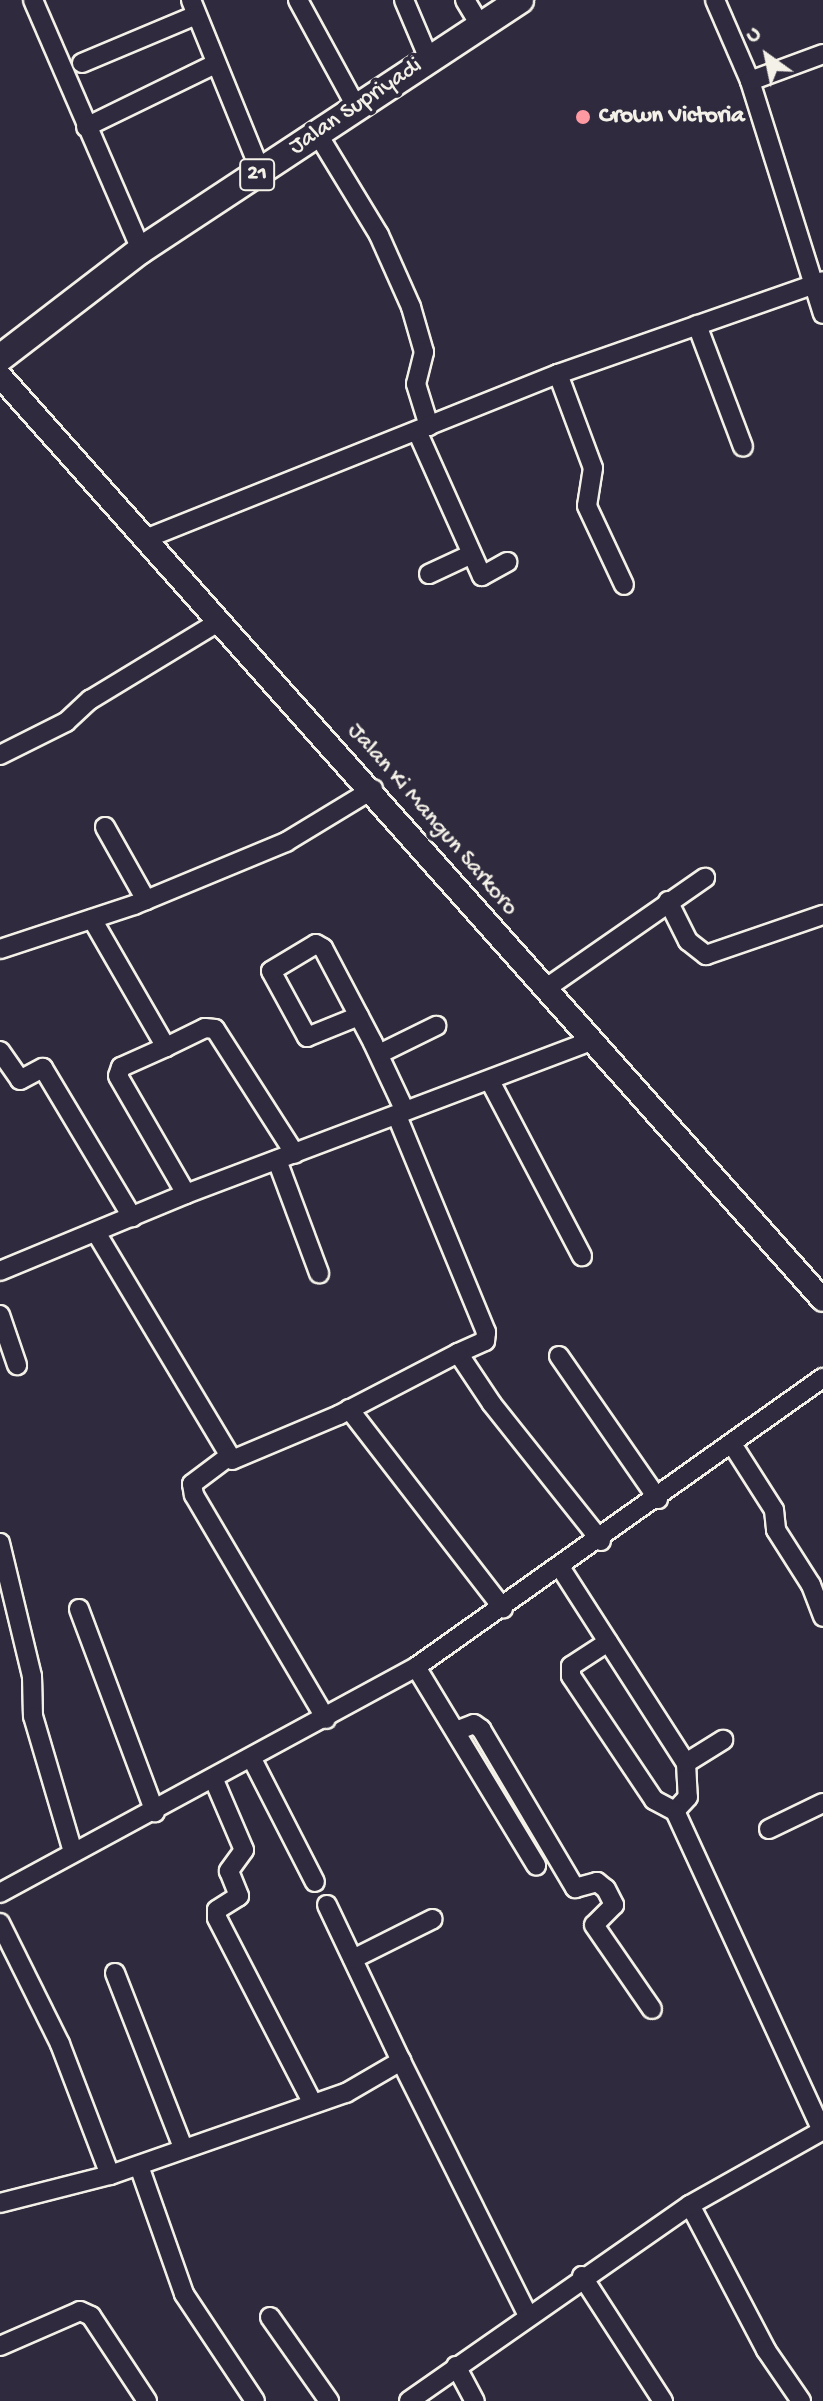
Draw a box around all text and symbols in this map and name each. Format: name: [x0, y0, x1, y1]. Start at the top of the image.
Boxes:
north arrow: [727, 16, 807, 96]
text: U: [742, 22, 766, 50]
street label: Jalan Supriyadi: [284, 52, 428, 162]
place label: Crown Victoria: [599, 103, 745, 131]
marker: Crown Victoria: [574, 108, 592, 126]
road number: 21: [239, 157, 275, 193]
street label: Jalan Ki Mangun Sarkoro: [340, 718, 524, 922]

